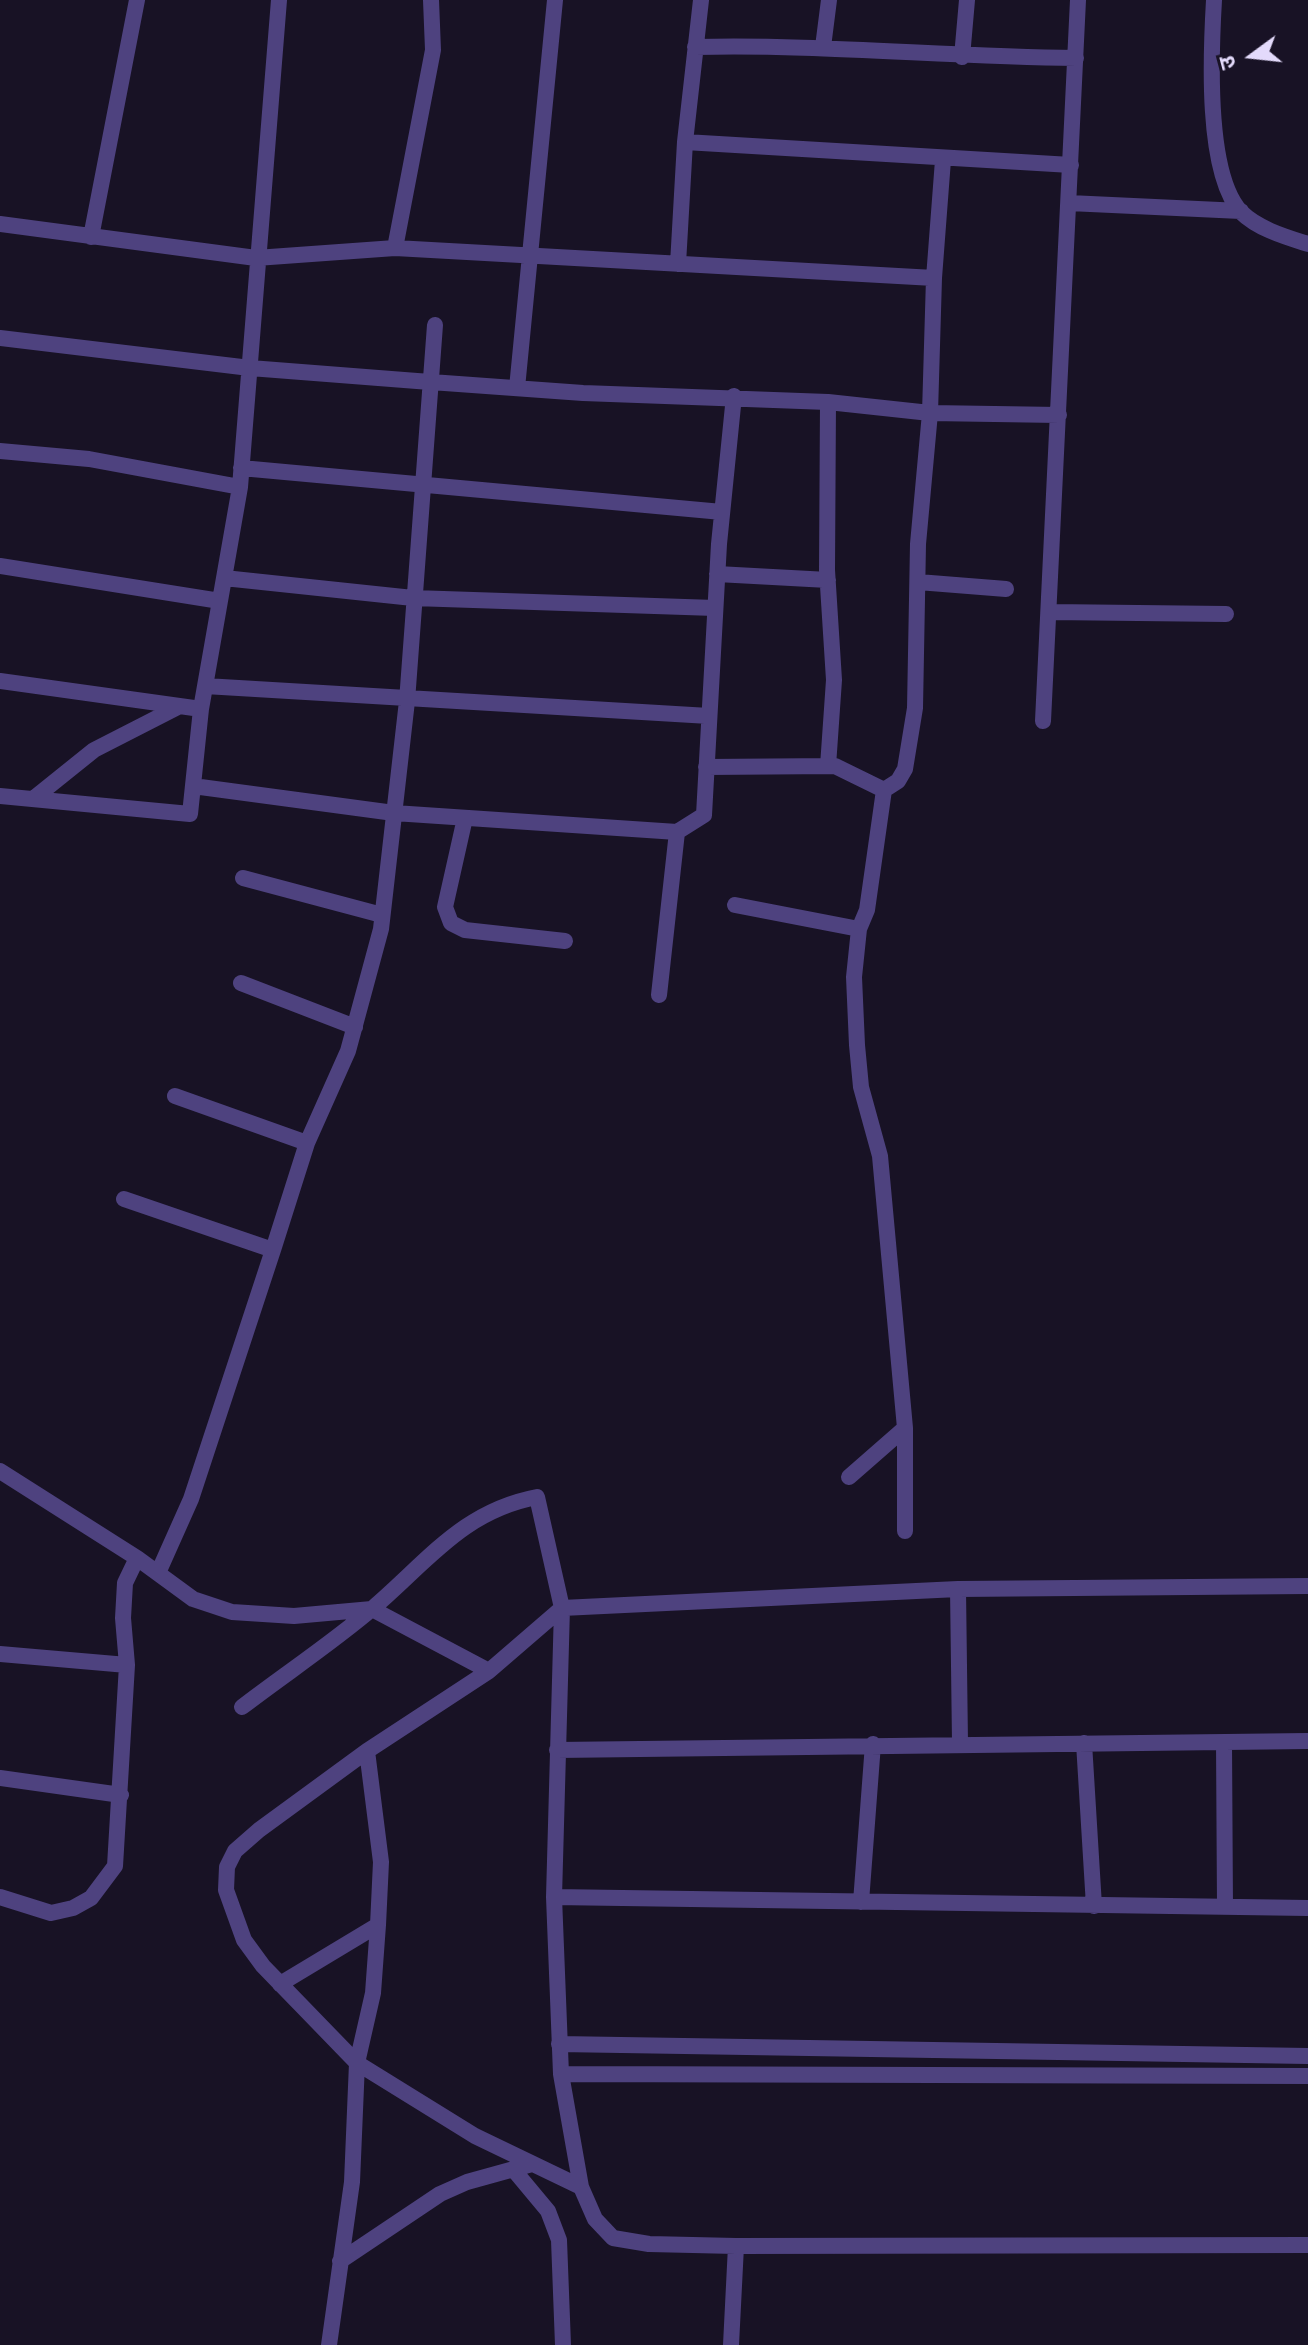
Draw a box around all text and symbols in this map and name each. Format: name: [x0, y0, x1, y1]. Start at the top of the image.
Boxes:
north arrow: [1212, 16, 1292, 96]
text: उ: [1214, 53, 1243, 72]

